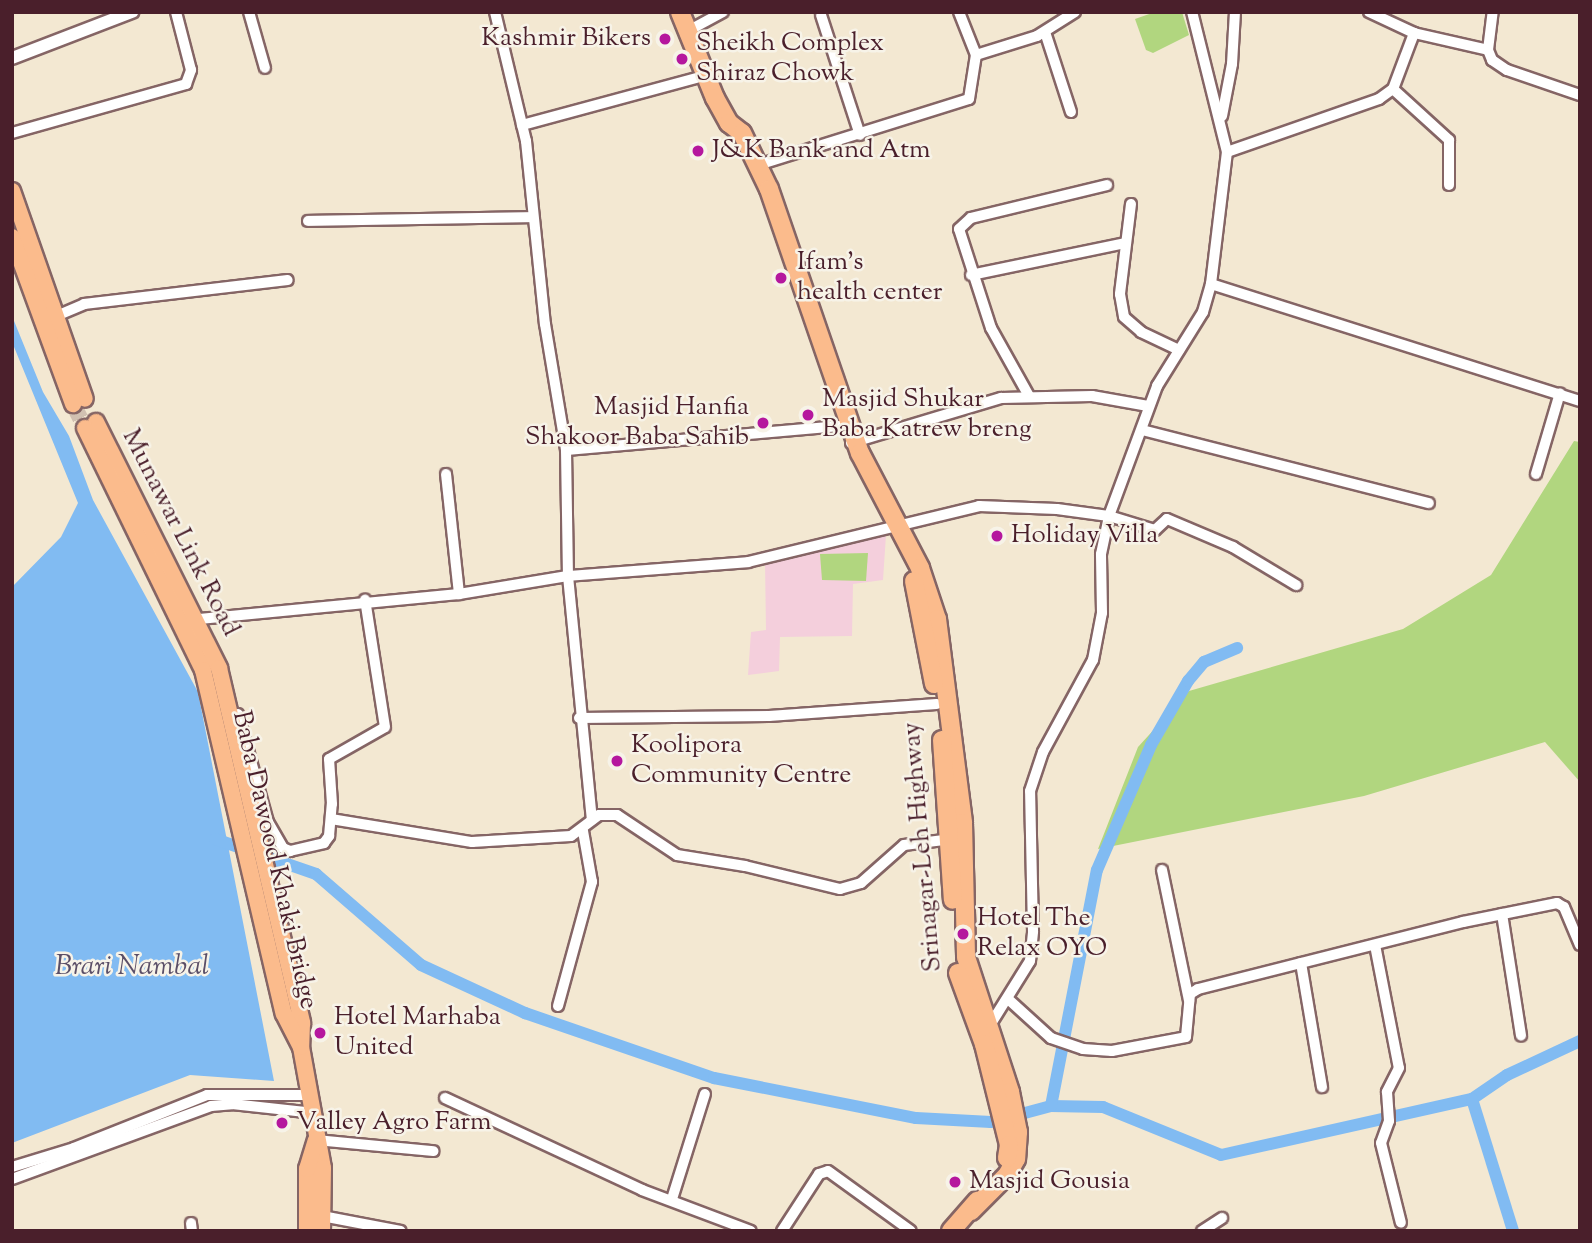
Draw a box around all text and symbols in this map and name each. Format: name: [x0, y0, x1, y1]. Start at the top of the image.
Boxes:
place label: Kashmir Bikers: [481, 23, 651, 55]
place label: Sheikh Complex Shiraz Chowk: [696, 28, 884, 90]
marker: Kashmir Bikers: [657, 31, 673, 47]
marker: Sheikh Complex Shiraz Chowk: [674, 51, 690, 67]
place label: J&K Bank and Atm: [712, 135, 931, 167]
marker: J&K Bank and Atm: [690, 143, 706, 159]
place label: Ifam's health center: [797, 247, 943, 308]
marker: Ifam's health center: [771, 268, 791, 288]
place label: Masjid Shukar Baba Katrew breng: [822, 384, 1032, 446]
place label: Masjid Hanfia Shakoor Baba Sahib: [525, 392, 749, 453]
marker: Masjid Shukar Baba Katrew breng: [800, 407, 816, 423]
marker: Masjid Hanfia Shakoor Baba Sahib: [755, 415, 771, 431]
street label: Munawar Link Road: [114, 424, 246, 642]
place label: Holiday Villa: [1011, 520, 1158, 552]
marker: Holiday Villa: [989, 528, 1005, 544]
street label: Baba Dawood Khaki Bridge: [224, 708, 324, 1012]
street label: Srinagar-Leh Highway: [897, 721, 949, 973]
place label: Koolipora Community Centre: [631, 730, 851, 792]
marker: Koolipora Community Centre: [609, 753, 625, 769]
place label: Hotel The Relax OYO: [977, 903, 1107, 964]
marker: Hotel The Relax OYO: [955, 926, 971, 942]
water label: Brari Nambal: [55, 950, 209, 984]
place label: Hotel Marhaba United: [334, 1002, 501, 1064]
marker: Hotel Marhaba United: [312, 1025, 328, 1041]
place label: Valley Agro Farm: [296, 1107, 492, 1139]
marker: Valley Agro Farm: [274, 1115, 290, 1131]
place label: Masjid Gousia: [969, 1166, 1130, 1198]
marker: Masjid Gousia: [947, 1174, 963, 1190]

